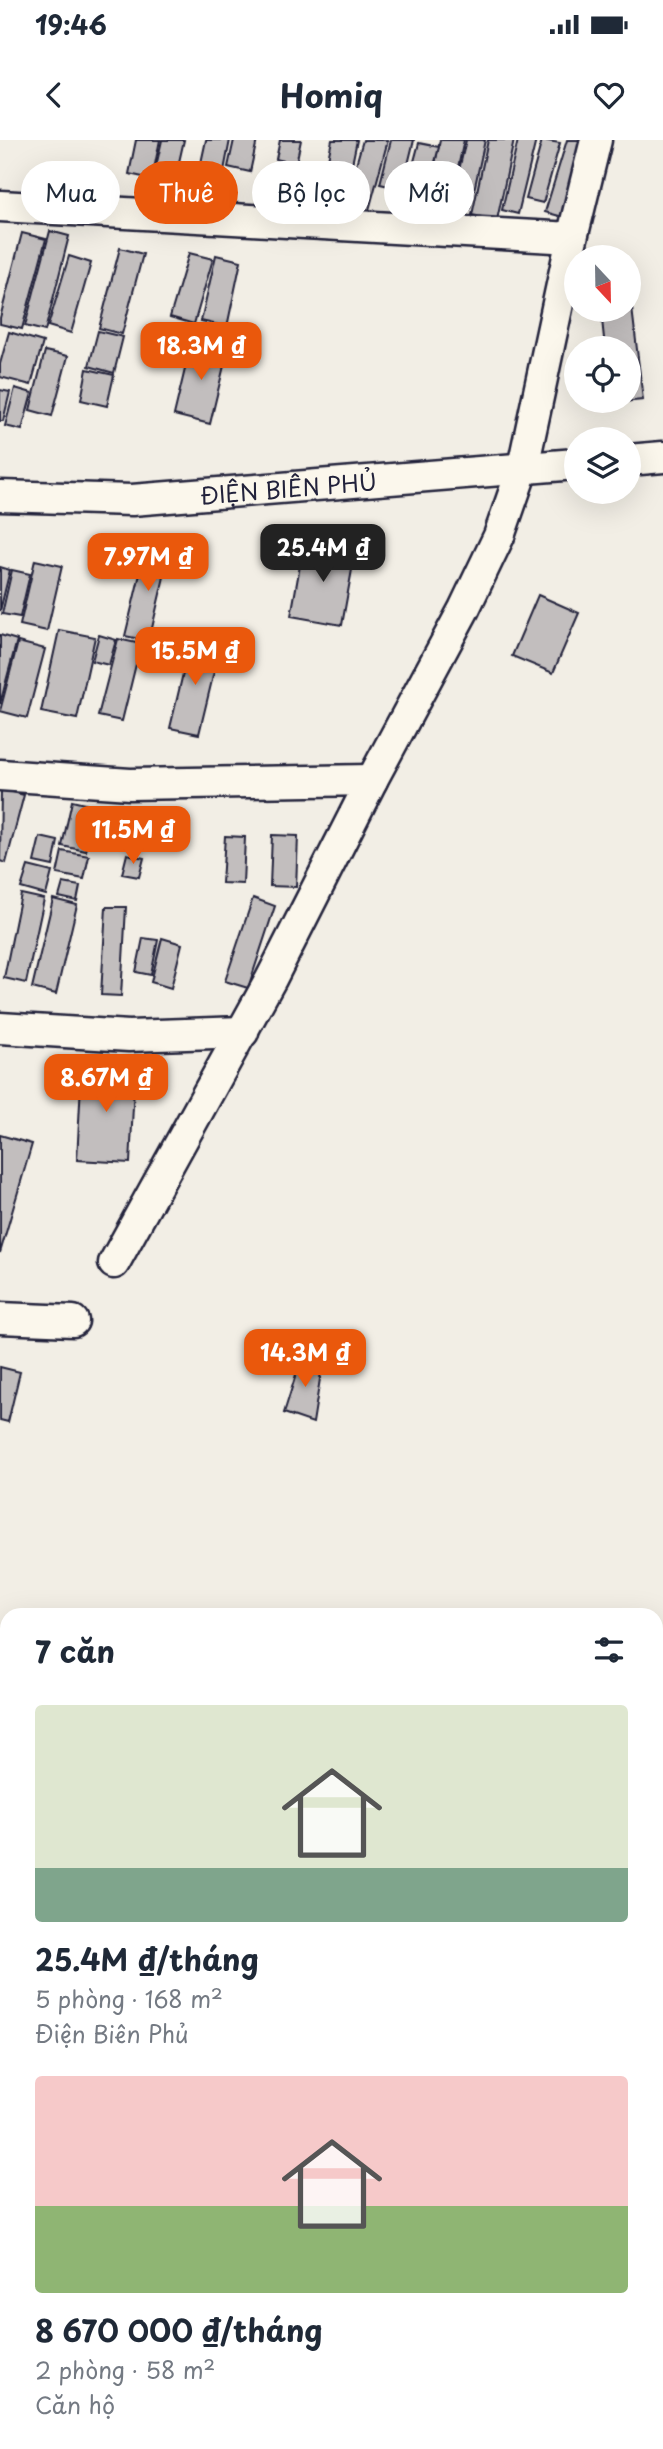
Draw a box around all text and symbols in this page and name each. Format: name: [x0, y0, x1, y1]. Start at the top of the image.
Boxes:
text: 19:46: [35, 5, 107, 44]
text: Homiq: [280, 71, 383, 119]
icon: back: [35, 76, 73, 114]
icon: heart: [590, 76, 628, 114]
chip: Mua: [21, 161, 120, 224]
chip: Thuê: [134, 161, 238, 224]
chip: Bộ lọc: [252, 161, 370, 224]
chip: Mới: [384, 161, 474, 224]
north arrow: [564, 245, 640, 322]
map controls: [564, 245, 641, 504]
pin: 18.3M ₫: [136, 322, 266, 382]
text: 18.3M ₫: [157, 327, 245, 362]
button: locate: [564, 336, 641, 413]
button: layers: [564, 427, 641, 504]
street label: ĐIỆN BIÊN PHỦ: [199, 463, 378, 512]
pin: 25.4M ₫: [258, 524, 388, 584]
text: 25.4M ₫: [276, 529, 370, 564]
pin: 7.97M ₫: [83, 533, 213, 593]
text: 7.97M ₫: [104, 538, 192, 573]
pin: 15.5M ₫: [130, 628, 260, 687]
text: 15.5M ₫: [151, 632, 239, 667]
pin: 11.5M ₫: [68, 806, 198, 866]
text: 11.5M ₫: [91, 811, 175, 846]
pin: 8.67M ₫: [41, 1054, 171, 1114]
text: 8.67M ₫: [60, 1059, 152, 1094]
pin: 14.3M ₫: [240, 1330, 370, 1389]
text: 14.3M ₫: [260, 1334, 350, 1369]
text: 7 căn: [35, 1628, 115, 1673]
icon: filters: [590, 1631, 628, 1669]
icon: home: [269, 1750, 395, 1876]
text: 25.4M ₫/tháng: [35, 1936, 259, 1981]
text: 5 phòng · 168 m²: [35, 1981, 223, 2016]
text: Điện Biên Phủ: [35, 2016, 189, 2051]
icon: home: [269, 2121, 395, 2247]
text: 8 670 000 ₫/tháng: [35, 2307, 323, 2352]
text: 2 phòng · 58 m²: [35, 2352, 215, 2387]
text: Căn hộ: [35, 2387, 115, 2422]

